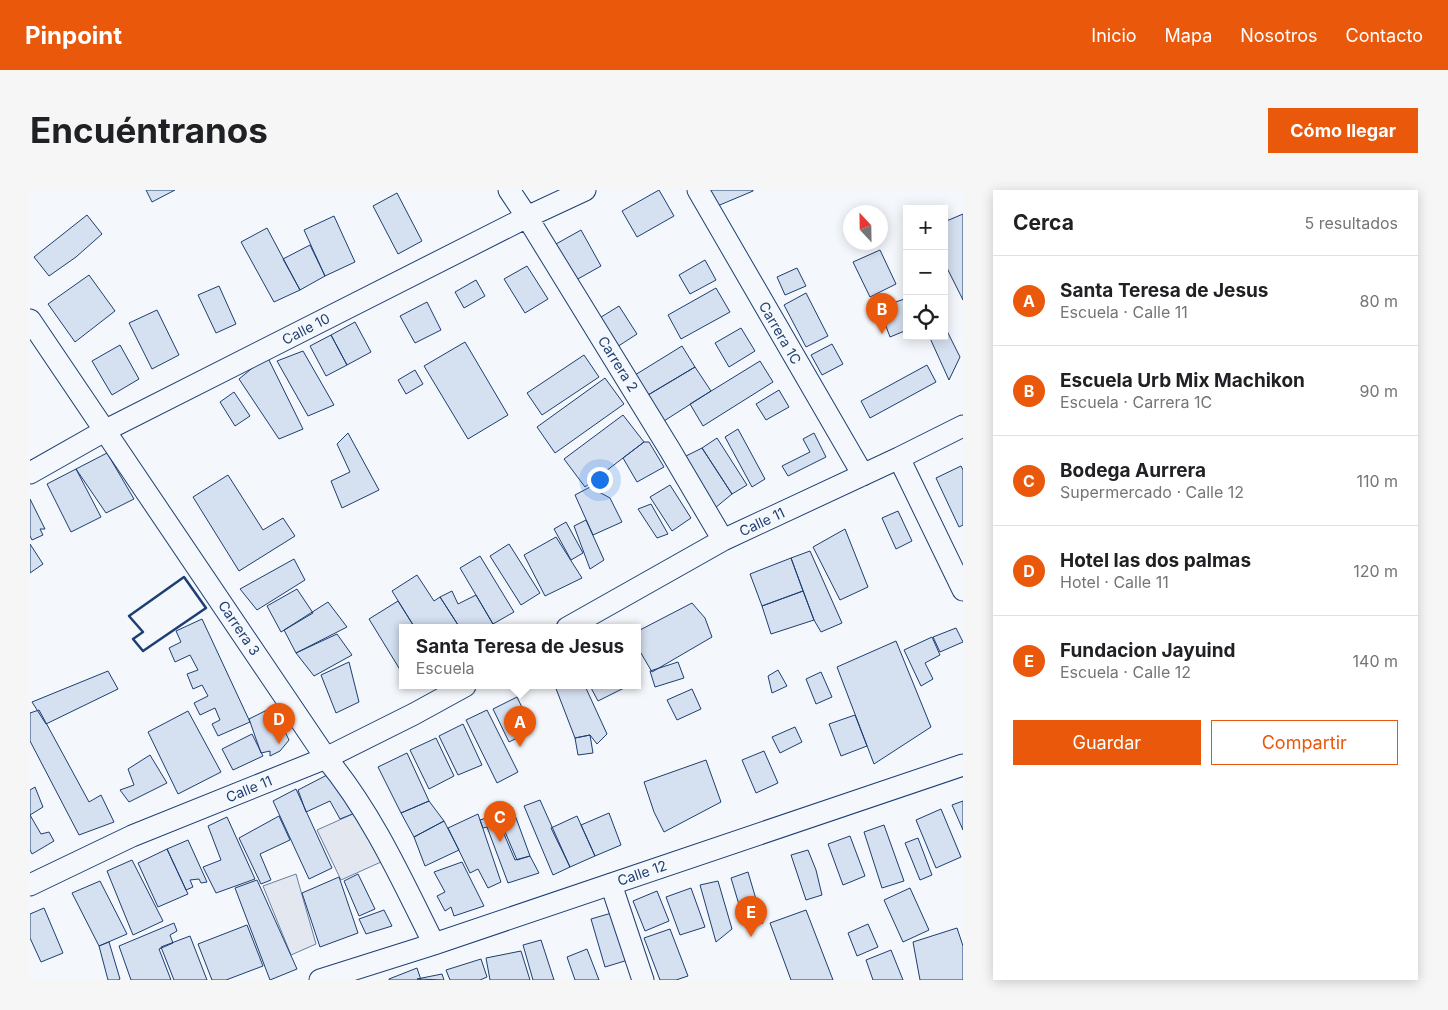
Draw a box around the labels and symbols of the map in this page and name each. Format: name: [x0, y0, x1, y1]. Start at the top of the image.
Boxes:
north arrow: [843, 205, 888, 250]
pin: B: [866, 293, 898, 334]
street label: Carrera 1C: [756, 298, 805, 367]
street label: Calle 10: [279, 309, 333, 348]
street label: Carrera 2: [595, 333, 642, 395]
your location: [587, 467, 613, 493]
street label: Calle 11: [736, 504, 787, 539]
street label: Carrera 3: [215, 597, 264, 658]
pin: D: [263, 703, 295, 744]
pin: A: [504, 706, 536, 747]
street label: Calle 11: [223, 772, 274, 805]
pin: C: [484, 801, 516, 842]
street label: Calle 12: [615, 856, 669, 889]
pin: E: [735, 896, 767, 937]

